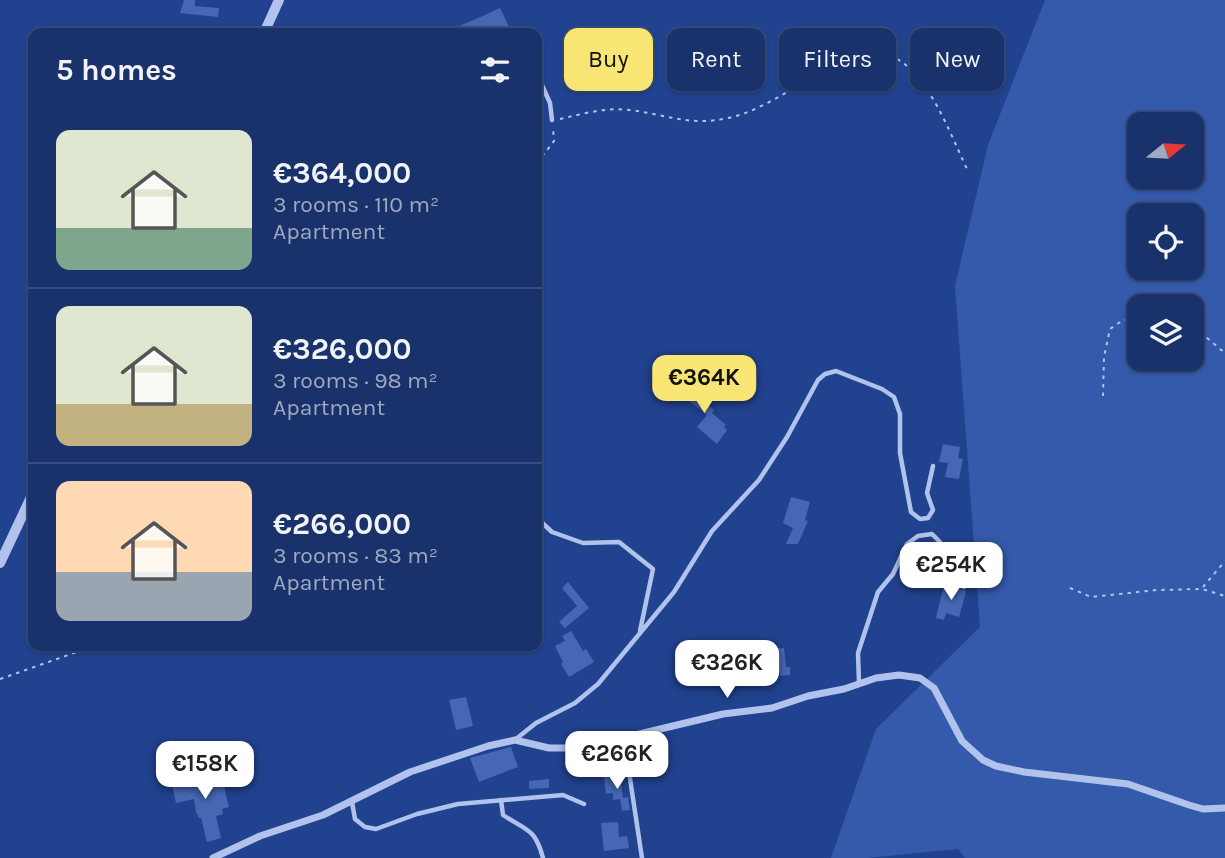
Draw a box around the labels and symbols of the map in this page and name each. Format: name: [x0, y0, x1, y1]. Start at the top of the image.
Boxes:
north arrow: [1127, 112, 1204, 189]
pin: €364K: [655, 356, 753, 415]
pin: €254K: [902, 542, 1000, 602]
pin: €326K: [678, 640, 776, 700]
pin: €266K: [568, 732, 666, 791]
pin: €158K: [156, 742, 254, 801]

